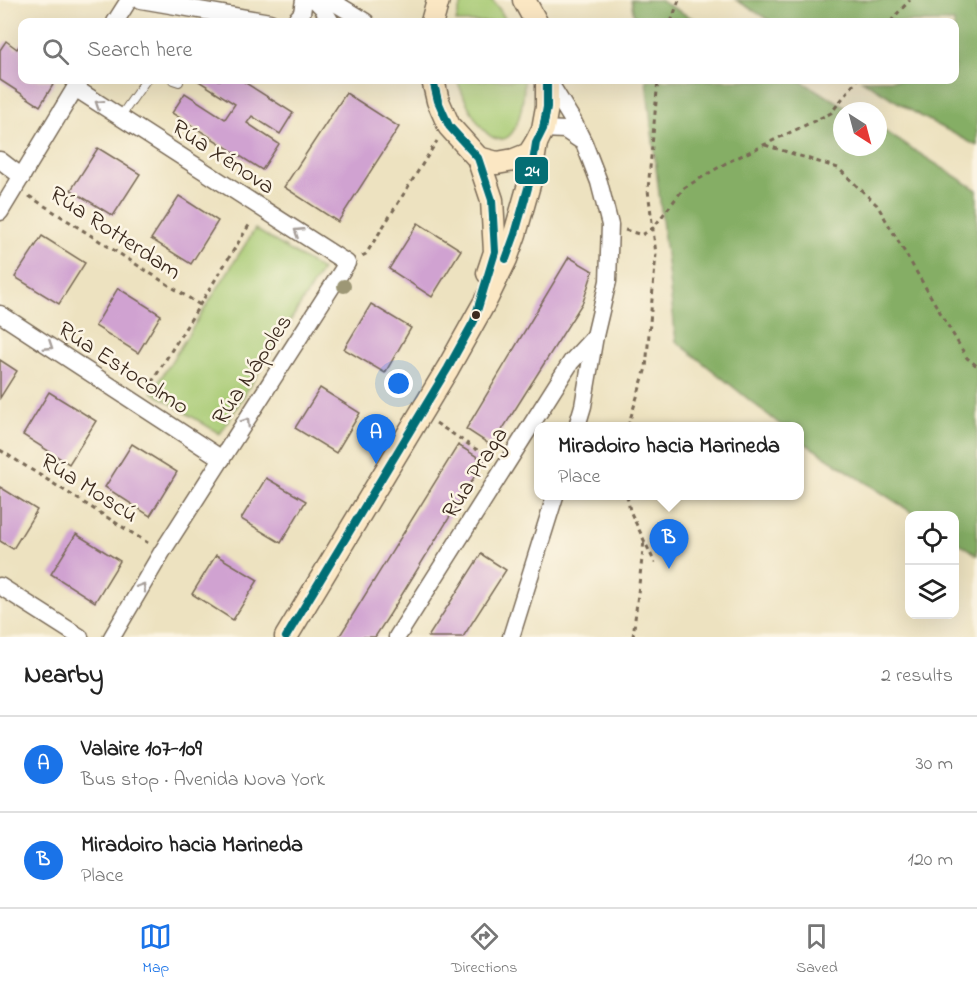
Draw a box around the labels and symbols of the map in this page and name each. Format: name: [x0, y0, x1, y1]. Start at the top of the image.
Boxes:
one-way arrow: [95, 99, 105, 111]
north arrow: [833, 102, 887, 156]
street label: Rúa Xénova: [164, 112, 281, 205]
line badge: 24: [514, 156, 549, 185]
text: 24: [524, 160, 540, 184]
street label: Rúa Rotterdam: [42, 178, 188, 290]
one-way arrow: [294, 227, 304, 239]
street label: Rúa Nápoles: [204, 308, 302, 433]
unlabelled marker: [470, 309, 482, 321]
street label: Rúa Estocolmo: [50, 313, 195, 425]
one-way arrow: [42, 339, 53, 350]
your location: [384, 369, 413, 398]
pin: A: [356, 414, 395, 464]
one-way arrow: [238, 418, 250, 428]
street label: Rúa Praga: [434, 421, 518, 526]
street label: Rúa Moscú: [33, 445, 144, 533]
pin: B: [650, 520, 688, 569]
one-way arrow: [135, 583, 146, 593]

